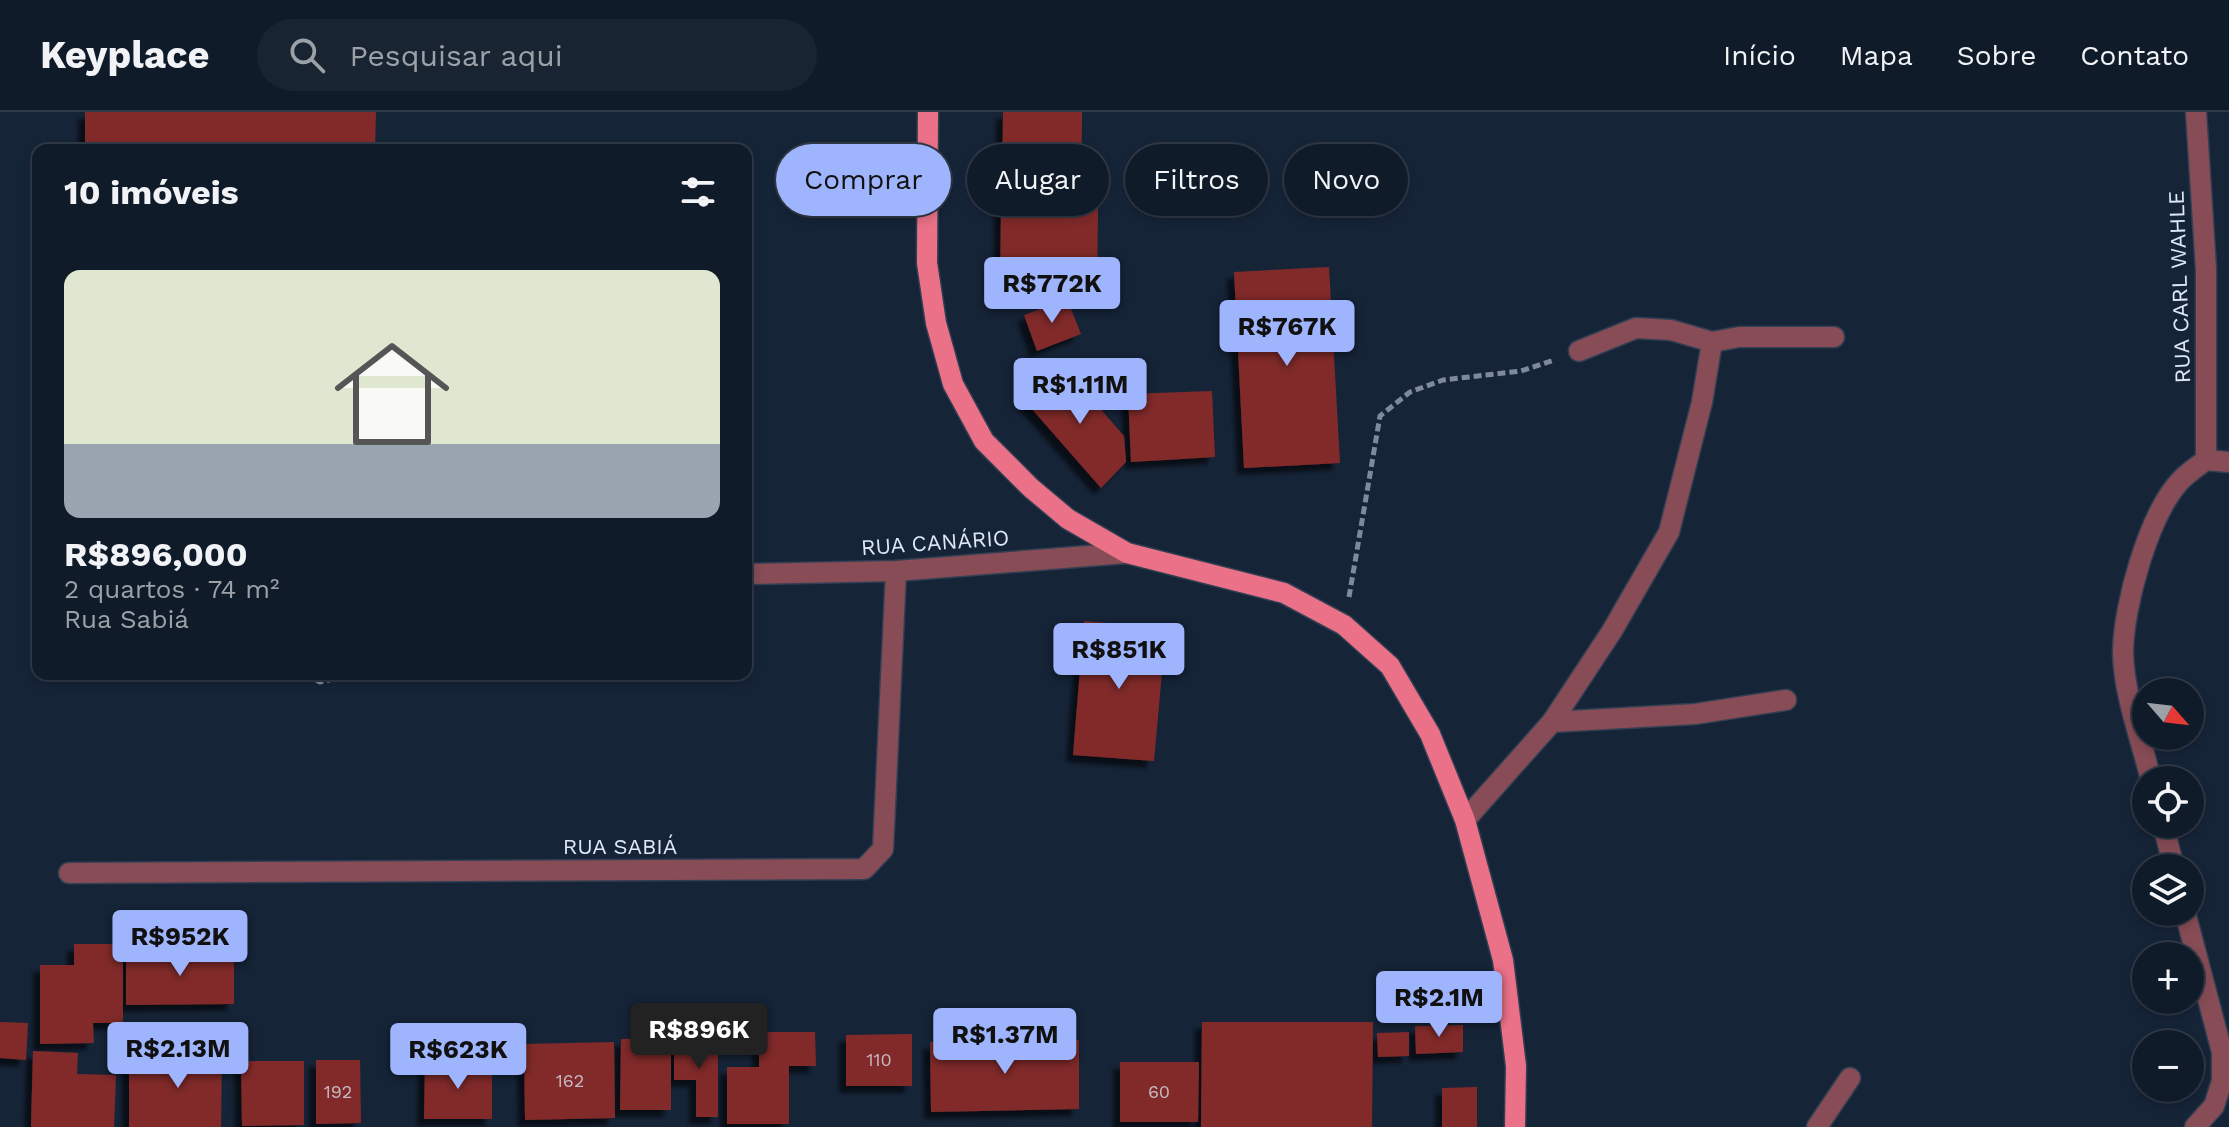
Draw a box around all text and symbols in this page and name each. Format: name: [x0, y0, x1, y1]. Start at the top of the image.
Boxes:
search box: [257, 19, 817, 91]
text: Keyplace: [40, 33, 209, 77]
icon: search: [285, 33, 329, 77]
text: Pesquisar aqui: [349, 38, 563, 73]
text: Início: [1723, 39, 1796, 72]
text: Mapa: [1840, 39, 1913, 72]
text: Sobre: [1957, 39, 2036, 72]
text: Contato: [2080, 39, 2189, 72]
chip: Comprar: [776, 144, 951, 216]
chip: Alugar: [967, 144, 1109, 216]
chip: Filtros: [1125, 144, 1268, 216]
chip: Novo: [1284, 144, 1408, 216]
icon: filters: [676, 170, 720, 214]
text: 10 imóveis: [64, 172, 239, 212]
street label: RUA CARL WAHLE: [2164, 190, 2195, 384]
pin: R$772K: [987, 257, 1117, 325]
text: R$772K: [1002, 268, 1102, 298]
pin: R$767K: [1222, 300, 1352, 368]
text: R$767K: [1238, 311, 1336, 341]
icon: home: [320, 322, 464, 466]
pin: R$1.11M: [1006, 358, 1154, 426]
text: R$1.11M: [1032, 369, 1128, 399]
street label: RUA CANÁRIO: [860, 525, 1010, 560]
text: R$896,000: [64, 534, 248, 574]
text: 2 quartos · 74 m²: [64, 574, 280, 604]
text: Rua Sabiá: [64, 604, 189, 634]
pin: R$851K: [1054, 623, 1184, 691]
text: R$851K: [1071, 634, 1167, 664]
north arrow: [2132, 678, 2204, 750]
map controls: [2132, 678, 2204, 1102]
button: locate: [2132, 766, 2204, 838]
street label: RUA SABIÁ: [563, 834, 677, 859]
button: layers: [2132, 854, 2204, 926]
pin: R$952K: [115, 910, 245, 978]
text: R$952K: [130, 921, 230, 951]
button: +: [2132, 942, 2204, 1014]
pin: R$2.1M: [1374, 971, 1504, 1039]
text: R$2.1M: [1394, 982, 1484, 1012]
pin: R$896K: [634, 1003, 764, 1071]
pin: R$1.37M: [931, 1008, 1079, 1076]
text: R$896K: [649, 1014, 749, 1044]
text: R$1.37M: [951, 1019, 1059, 1049]
pin: R$2.13M: [104, 1022, 252, 1090]
pin: R$623K: [393, 1023, 523, 1091]
button: −: [2132, 1030, 2204, 1102]
text: R$2.13M: [125, 1033, 231, 1063]
text: R$623K: [408, 1034, 508, 1064]
house number: 110: [866, 1049, 892, 1070]
house number: 162: [556, 1070, 584, 1091]
house number: 192: [324, 1081, 352, 1102]
house number: 60: [1148, 1081, 1170, 1102]

